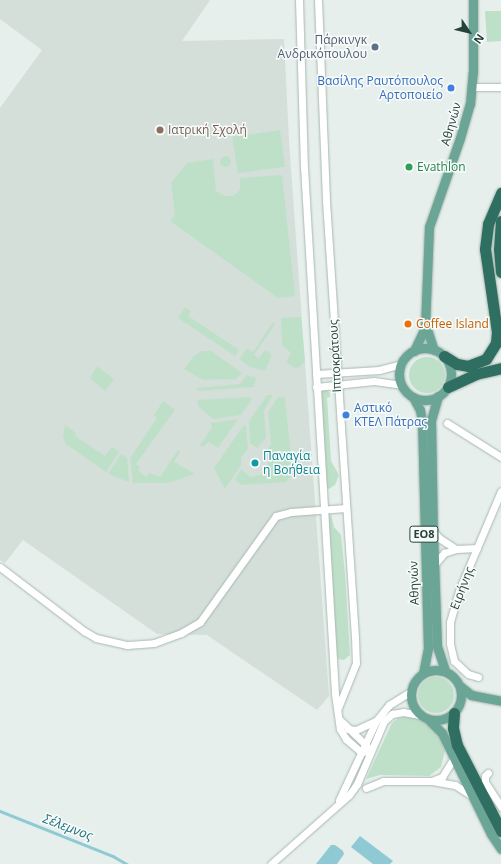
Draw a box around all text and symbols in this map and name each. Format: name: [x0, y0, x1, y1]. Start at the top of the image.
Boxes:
north arrow: [449, 12, 489, 52]
text: N: [471, 31, 488, 47]
place label: Πάρκινγκ Ανδρικόπουλου: [278, 33, 367, 61]
marker: Πάρκινγκ Ανδρικόπουλου: [370, 42, 380, 52]
place label: Βασίλης Ραυτόπουλος Αρτοποιείο: [317, 74, 443, 102]
marker: Βασίλης Ραυτόπουλος Αρτοποιείο: [446, 83, 456, 93]
street label: Αθηνών: [438, 101, 464, 147]
place label: Ιατρική Σχολή: [168, 123, 247, 137]
marker: Ιατρική Σχολή: [155, 125, 165, 135]
place label: Evathlon: [417, 160, 466, 174]
marker: Evathlon: [404, 162, 414, 172]
place label: Coffee Island: [416, 317, 489, 331]
street label: Ιπποκράτους: [326, 319, 344, 393]
marker: Coffee Island: [403, 319, 413, 329]
place label: Αστικό ΚΤΕΛ Πάτρας: [354, 401, 427, 429]
marker: Αστικό ΚΤΕΛ Πάτρας: [341, 410, 351, 420]
place label: Παναγία η Βοήθεια: [263, 449, 320, 477]
marker: Παναγία η Βοήθεια: [250, 458, 260, 468]
road number: ΕΟ8: [409, 525, 439, 543]
street label: Αθηνών: [406, 561, 422, 605]
street label: Ειρήνης: [447, 564, 477, 612]
water label: Σέλεμνος: [41, 810, 95, 844]

